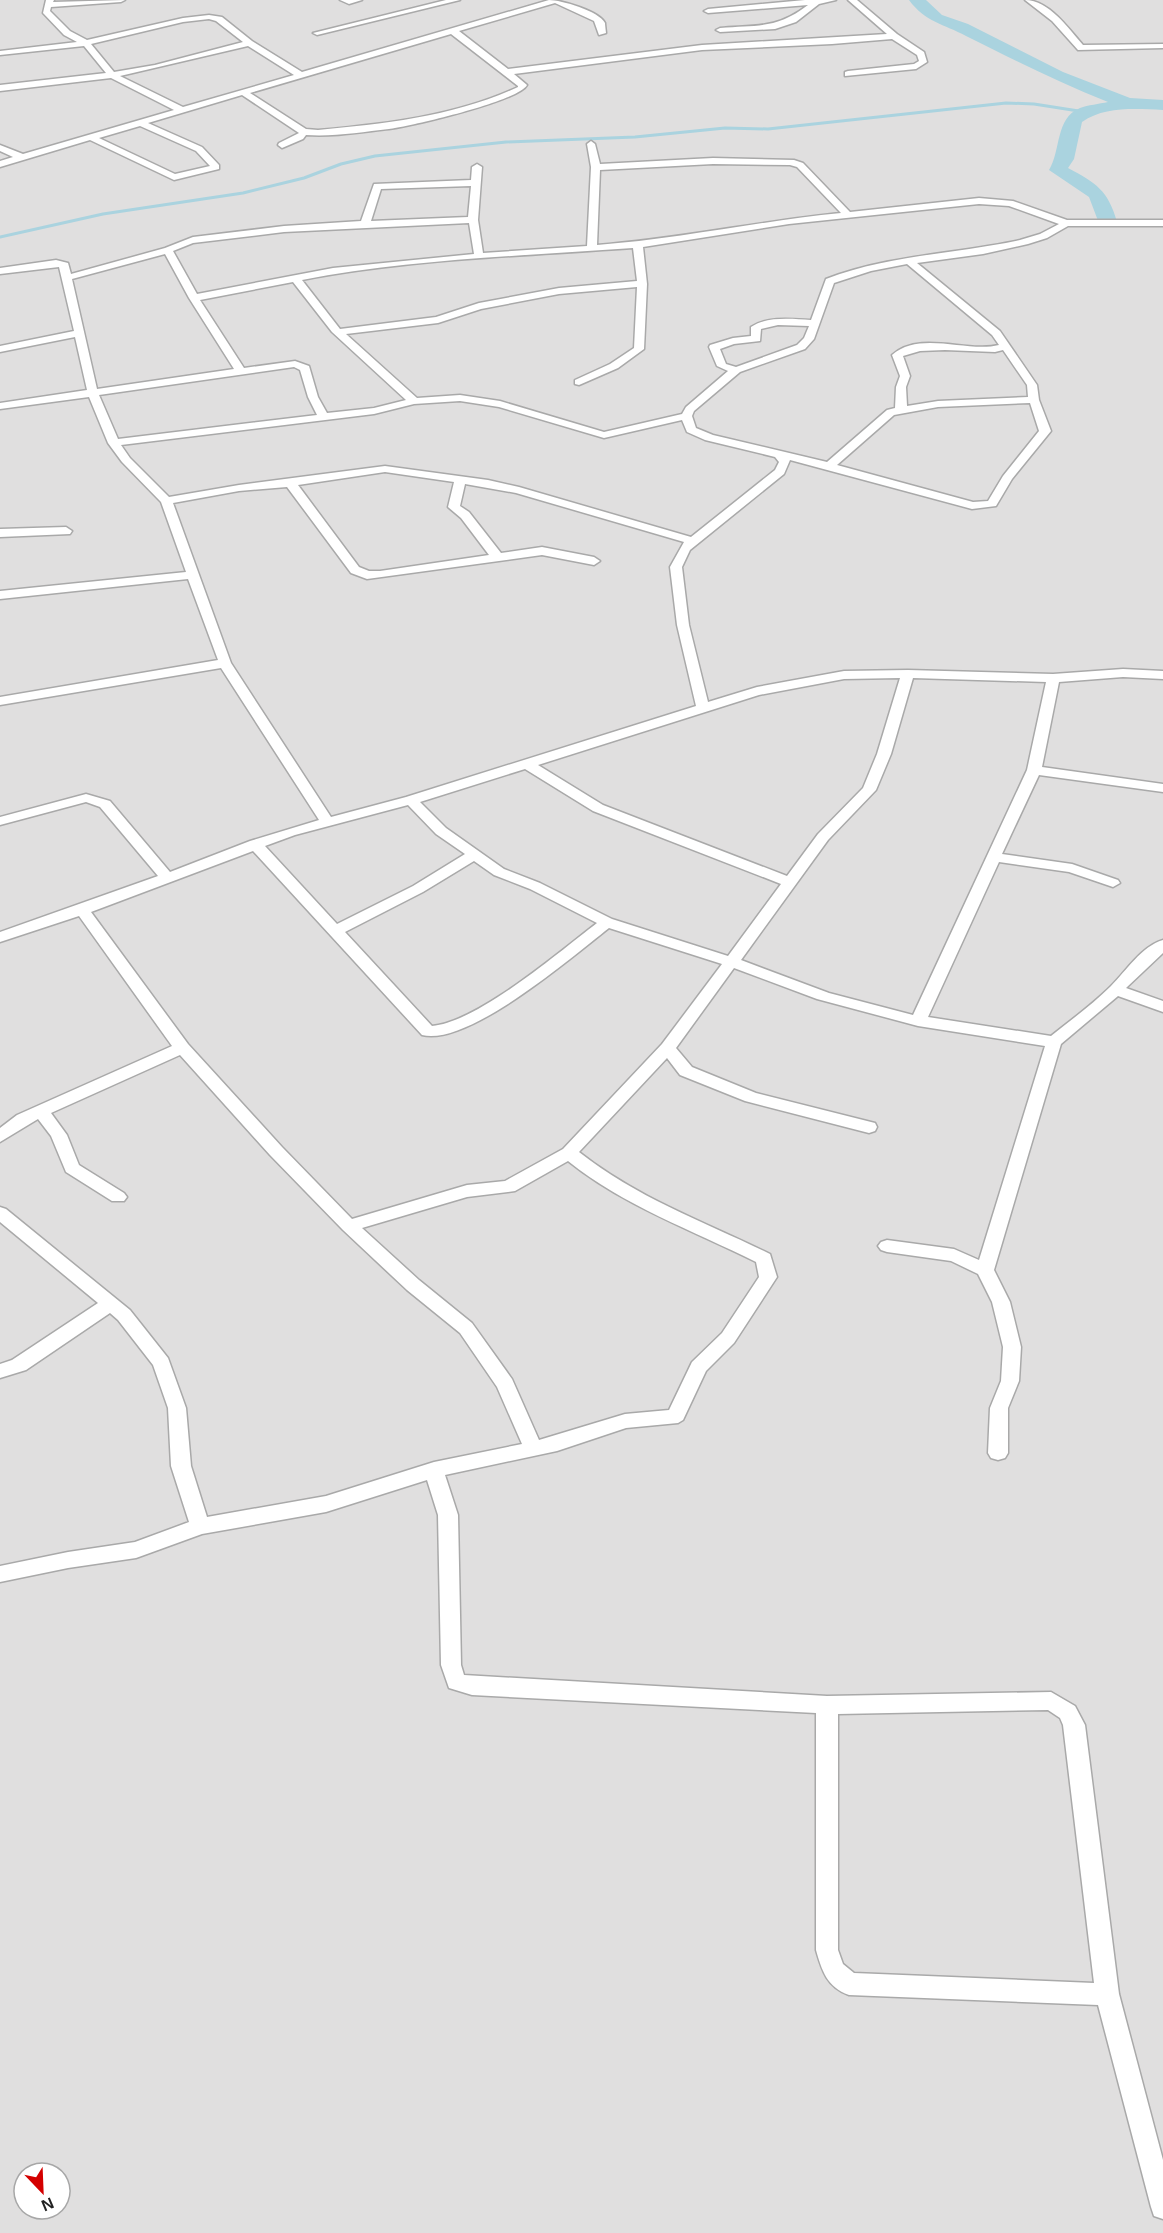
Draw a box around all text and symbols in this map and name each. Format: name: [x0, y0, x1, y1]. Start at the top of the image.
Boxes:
north arrow: [12, 2161, 72, 2221]
text: N: [39, 2194, 56, 2214]

